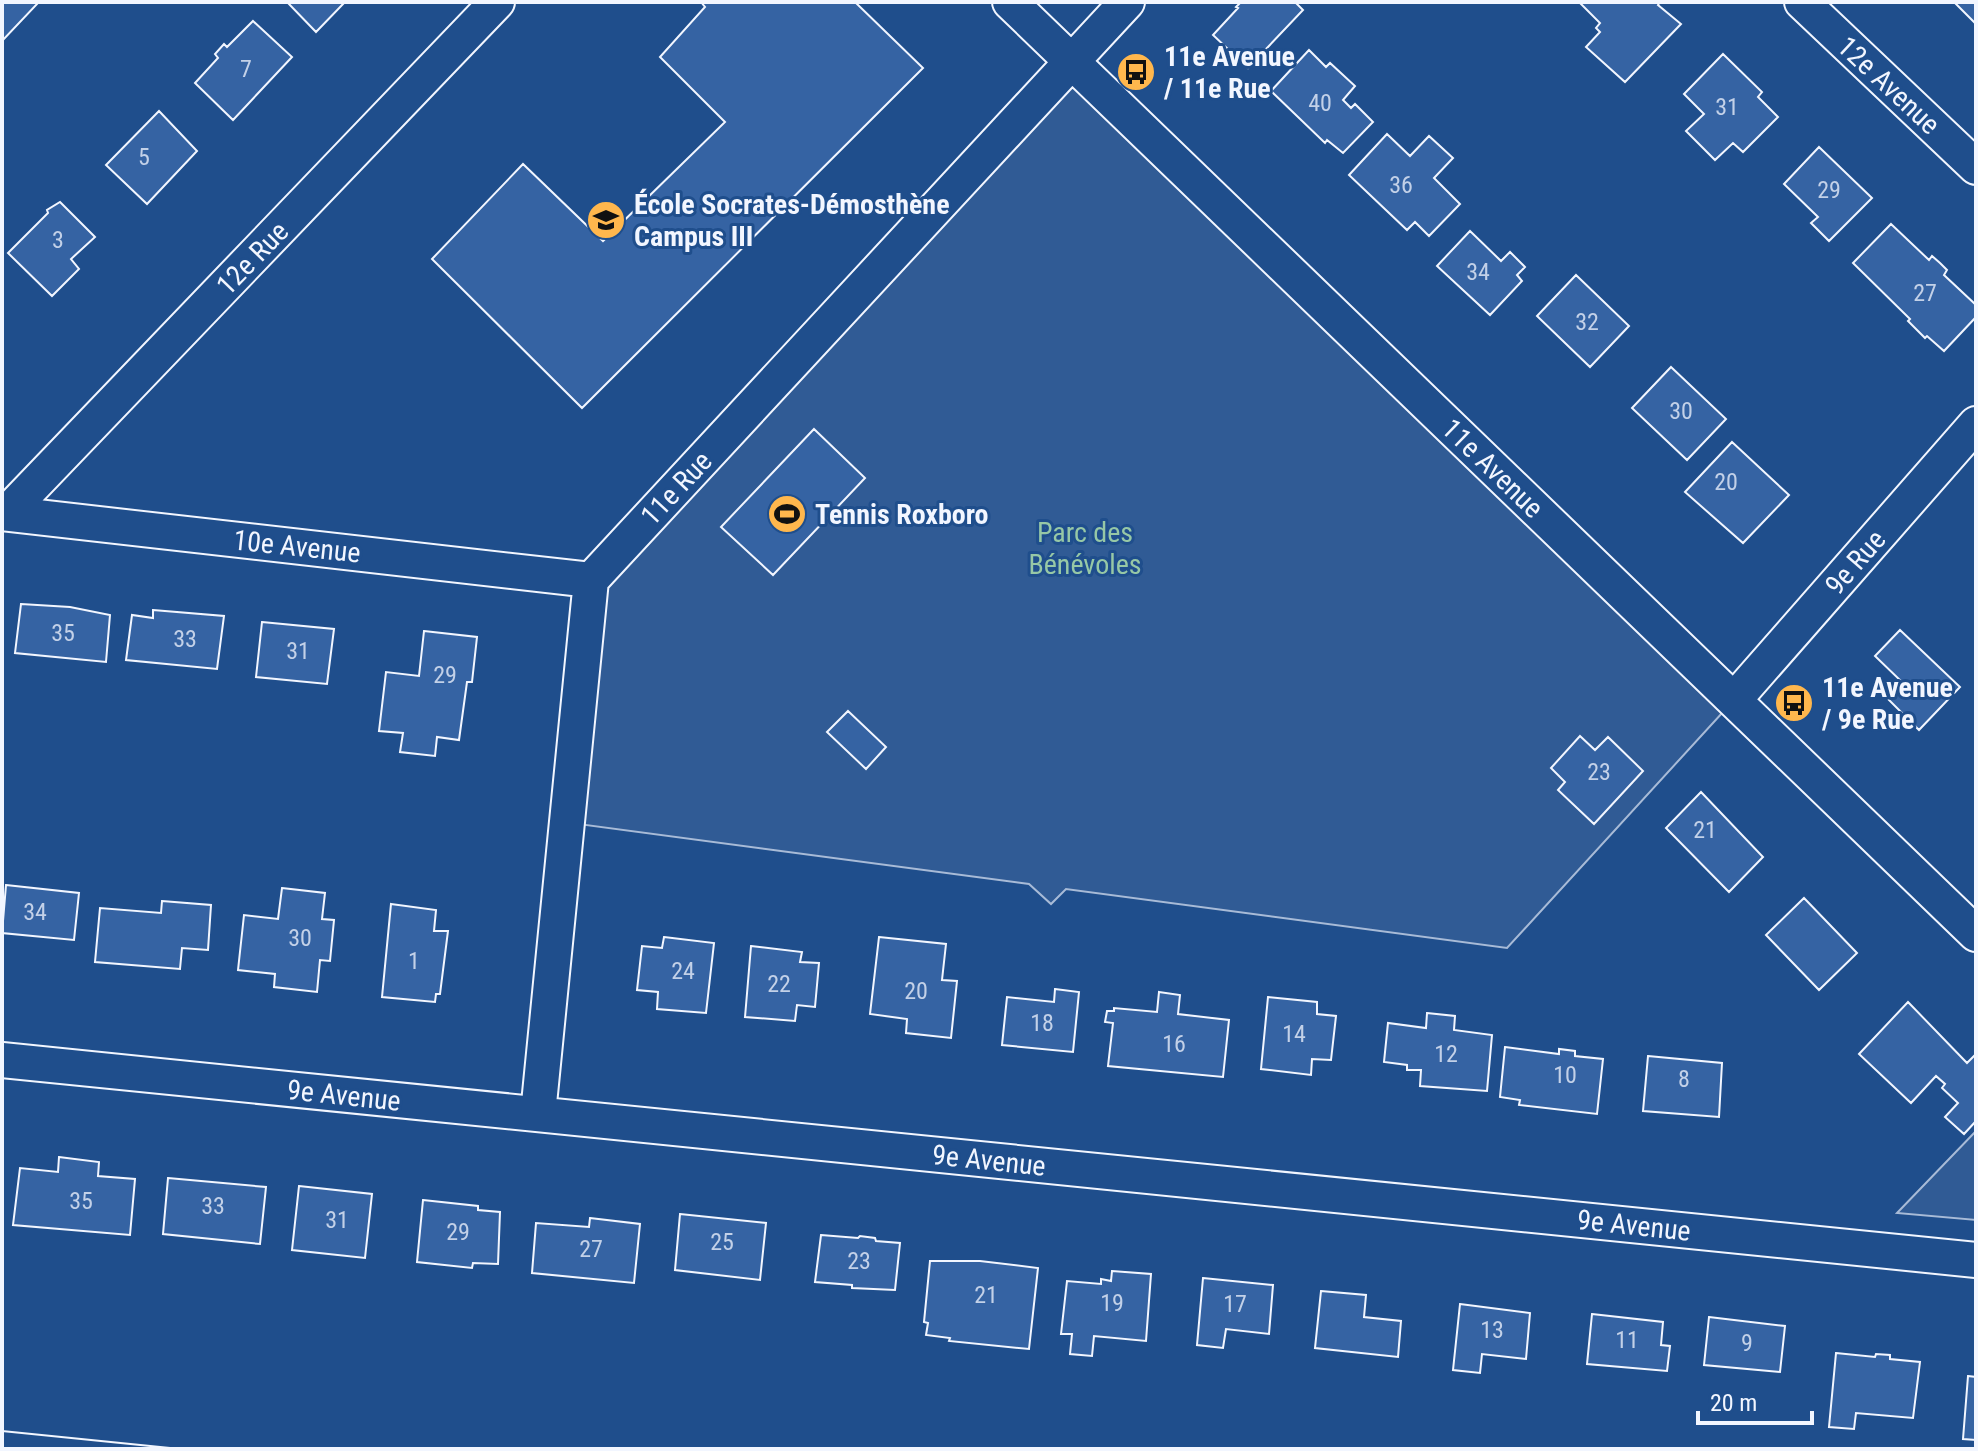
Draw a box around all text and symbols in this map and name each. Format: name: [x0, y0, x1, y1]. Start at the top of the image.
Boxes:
street label: 12e Avenue: [1831, 30, 1947, 141]
place label: 11e Avenue / 11e Rue: [1163, 40, 1295, 105]
bus stop icon: 11e Avenue / 11e Rue: [1115, 51, 1157, 93]
house number: 7: [240, 55, 252, 83]
house number: 40: [1308, 89, 1332, 117]
house number: 31: [1715, 93, 1739, 121]
house number: 5: [138, 143, 150, 171]
house number: 36: [1389, 171, 1413, 199]
house number: 29: [1817, 176, 1841, 204]
place label: École Socrates-Démosthène Campus III: [634, 188, 950, 253]
school or university icon: École Socrates-Démosthène Campus III: [585, 199, 627, 241]
street label: 12e Rue: [210, 215, 295, 302]
house number: 3: [52, 226, 64, 254]
house number: 34: [1466, 258, 1490, 286]
house number: 27: [1913, 279, 1937, 307]
house number: 32: [1575, 308, 1599, 336]
house number: 30: [1669, 397, 1693, 425]
street label: 11e Avenue: [1435, 412, 1550, 525]
street label: 11e Rue: [634, 445, 719, 532]
house number: 20: [1714, 468, 1738, 496]
sports icon: Tennis Roxboro: [766, 493, 808, 535]
place label: Tennis Roxboro: [815, 498, 988, 531]
park label: Parc des Bénévoles: [1028, 516, 1142, 581]
street label: 10e Avenue: [232, 523, 362, 570]
street label: 9e Rue: [1818, 523, 1892, 601]
house number: 35: [51, 619, 75, 647]
house number: 33: [173, 625, 197, 653]
house number: 31: [286, 637, 310, 665]
house number: 29: [433, 661, 457, 689]
place label: 11e Avenue / 9e Rue: [1821, 671, 1953, 736]
bus stop icon: 11e Avenue / 9e Rue: [1773, 682, 1815, 724]
house number: 23: [1587, 758, 1611, 786]
house number: 21: [1693, 816, 1717, 844]
house number: 34: [23, 898, 47, 926]
house number: 30: [288, 924, 312, 952]
house number: 1: [408, 947, 420, 975]
house number: 24: [671, 957, 695, 985]
house number: 22: [767, 970, 791, 998]
house number: 20: [904, 977, 928, 1005]
house number: 18: [1030, 1009, 1054, 1037]
house number: 14: [1282, 1020, 1306, 1048]
house number: 16: [1162, 1030, 1186, 1058]
house number: 12: [1434, 1040, 1458, 1068]
house number: 10: [1553, 1061, 1577, 1089]
house number: 8: [1678, 1065, 1690, 1093]
street label: 9e Avenue: [286, 1073, 402, 1118]
street label: 9e Avenue: [931, 1138, 1047, 1183]
house number: 35: [69, 1187, 93, 1215]
house number: 33: [201, 1192, 225, 1220]
street label: 9e Avenue: [1576, 1203, 1692, 1248]
house number: 31: [325, 1206, 349, 1234]
house number: 29: [446, 1218, 470, 1246]
house number: 25: [710, 1228, 734, 1256]
house number: 27: [579, 1235, 603, 1263]
house number: 23: [847, 1247, 871, 1275]
house number: 21: [974, 1281, 998, 1309]
house number: 19: [1100, 1289, 1124, 1317]
house number: 17: [1223, 1290, 1247, 1318]
house number: 13: [1480, 1316, 1504, 1344]
house number: 11: [1615, 1326, 1639, 1354]
house number: 9: [1741, 1329, 1753, 1357]
scale bar: [1698, 1375, 1812, 1425]
text: 20 m: [1710, 1389, 1757, 1417]

